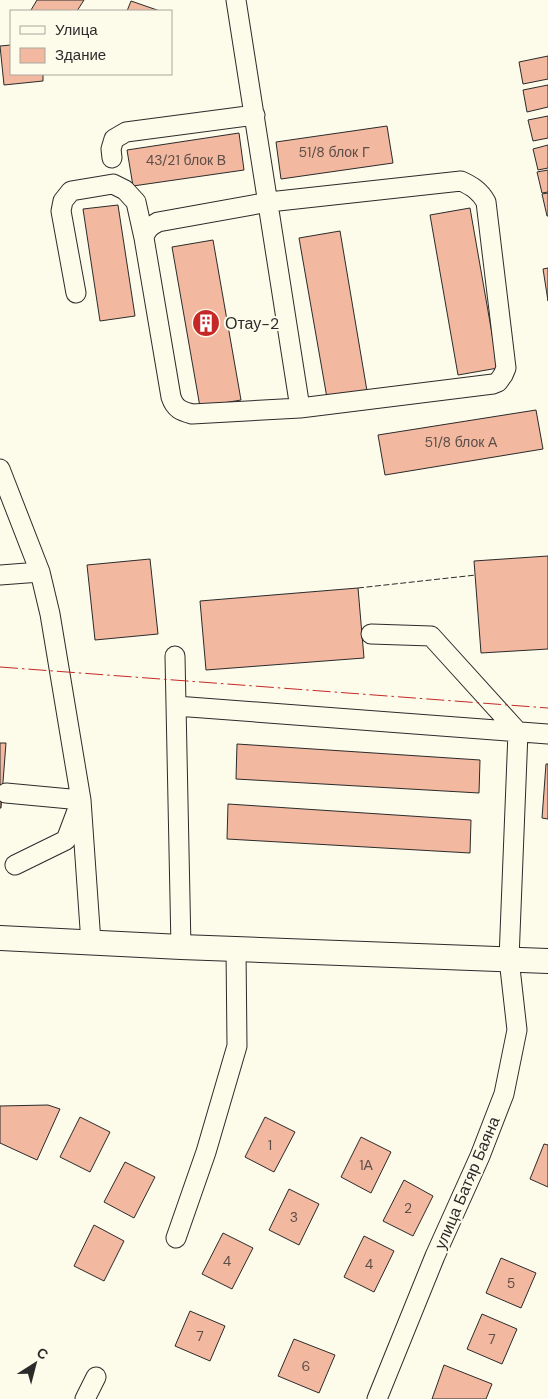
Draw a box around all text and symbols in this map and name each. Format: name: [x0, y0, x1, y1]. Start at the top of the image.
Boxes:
legend: [10, 10, 172, 75]
text: Улица: [55, 20, 98, 40]
text: Здание: [55, 45, 106, 65]
house number: 51/8 блок Г: [298, 143, 370, 161]
house number: 43/21 блок В: [146, 151, 226, 169]
building icon: Отау-2: [191, 308, 221, 338]
place label: Отау-2: [225, 313, 279, 334]
house number: 51/8 блок А: [425, 433, 498, 451]
street label: улица Батяр Баяна: [430, 1113, 504, 1253]
house number: 1: [268, 1136, 272, 1154]
house number: 1А: [359, 1156, 374, 1174]
house number: 2: [404, 1199, 412, 1217]
house number: 3: [290, 1208, 298, 1226]
house number: 4: [223, 1252, 232, 1270]
house number: 4: [365, 1255, 374, 1273]
house number: 5: [507, 1274, 515, 1292]
house number: 7: [196, 1327, 204, 1345]
house number: 7: [488, 1330, 496, 1348]
north arrow: [10, 1339, 60, 1389]
text: С: [33, 1343, 52, 1364]
house number: 6: [302, 1357, 310, 1375]

